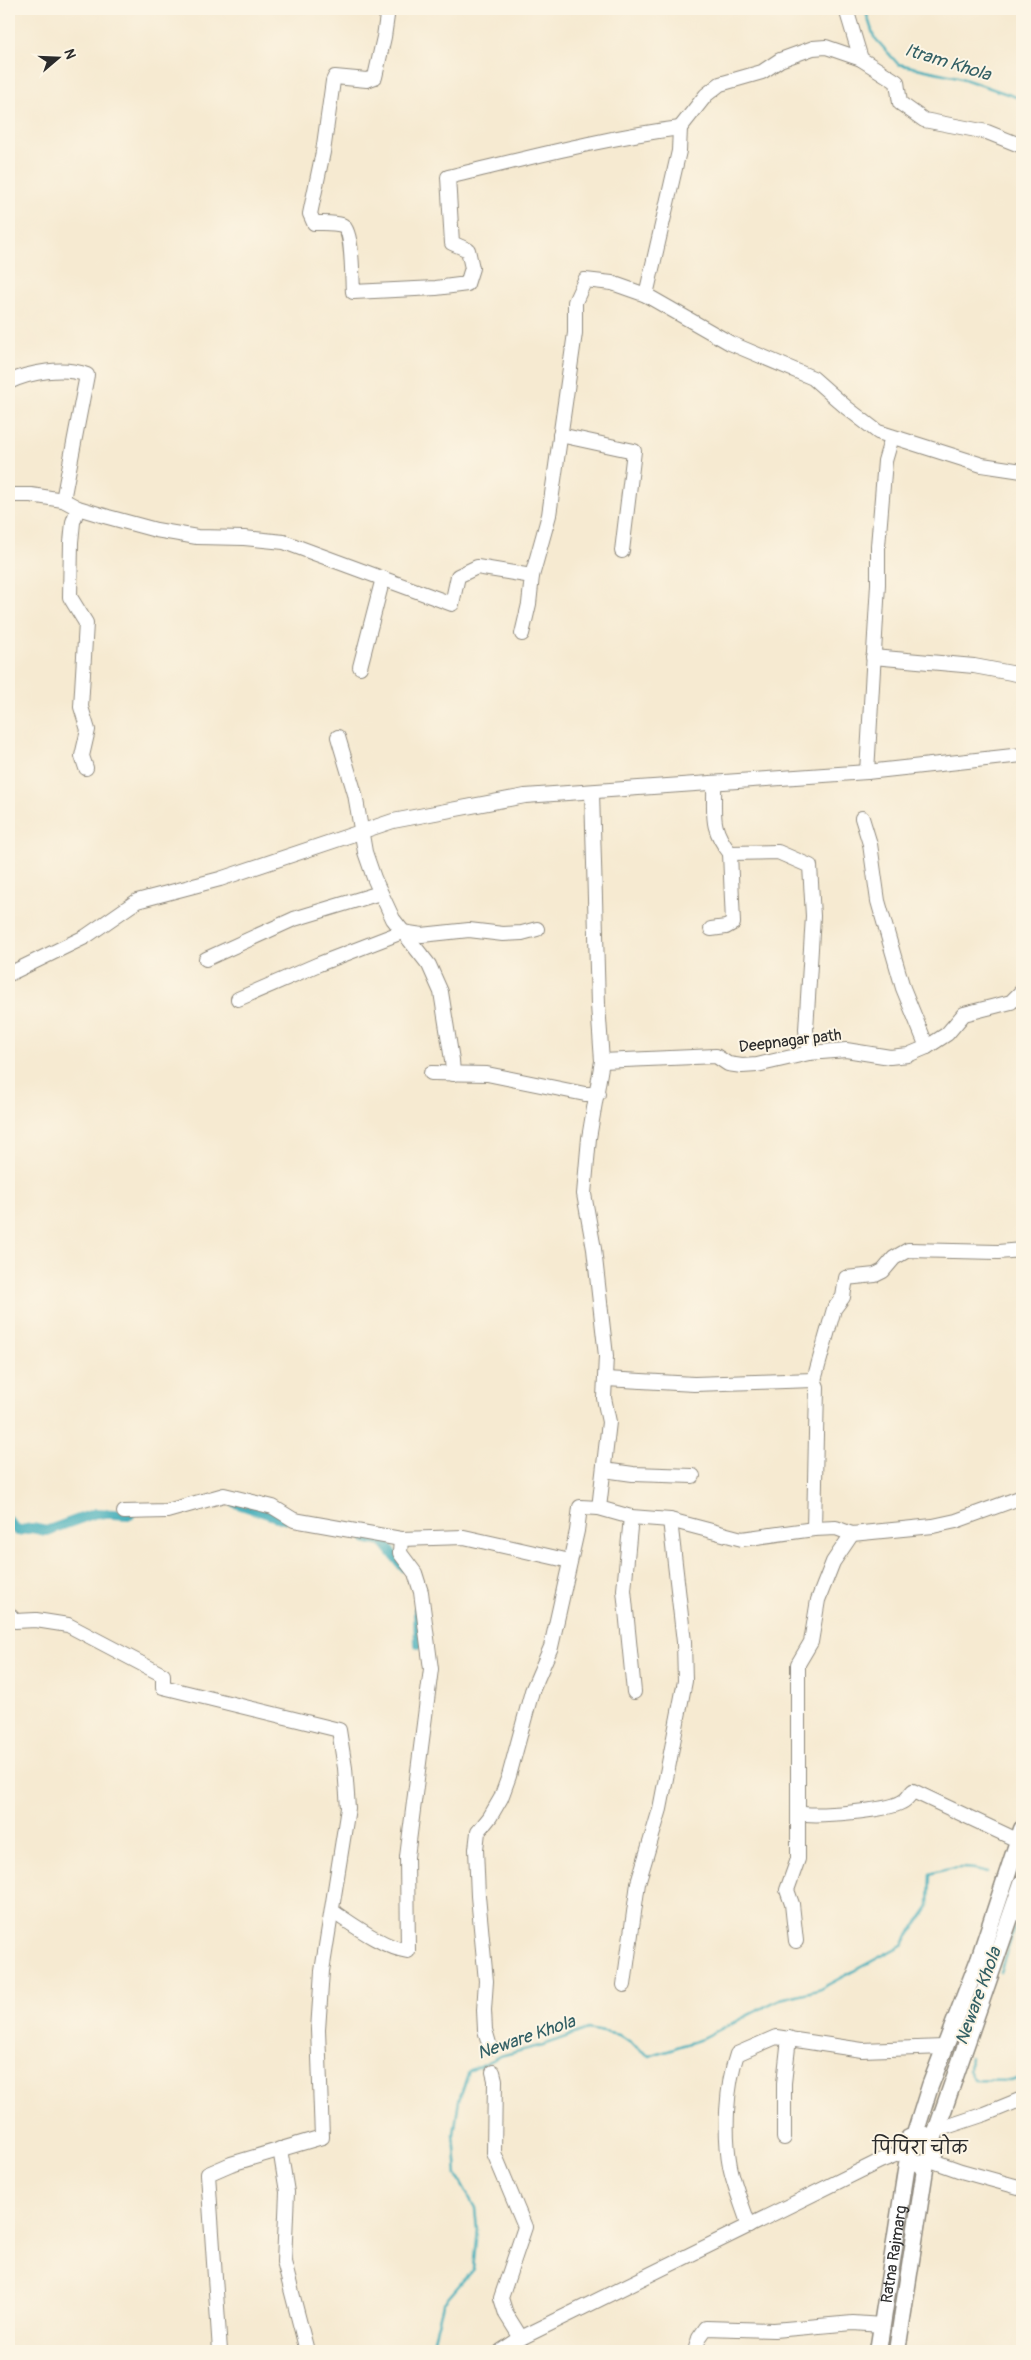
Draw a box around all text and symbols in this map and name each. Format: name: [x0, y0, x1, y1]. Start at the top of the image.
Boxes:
north arrow: [32, 32, 82, 82]
water label: Itram Khola: [902, 39, 995, 87]
text: N: [60, 47, 79, 61]
street label: Deepnagar path: [738, 1025, 842, 1057]
water label: Neware Khola: [950, 1943, 1007, 2048]
water label: Neware Khola: [474, 2009, 580, 2065]
district label: पिपिरा चोक: [871, 2134, 969, 2160]
street label: Ratna Rajmarg: [877, 2204, 911, 2305]

